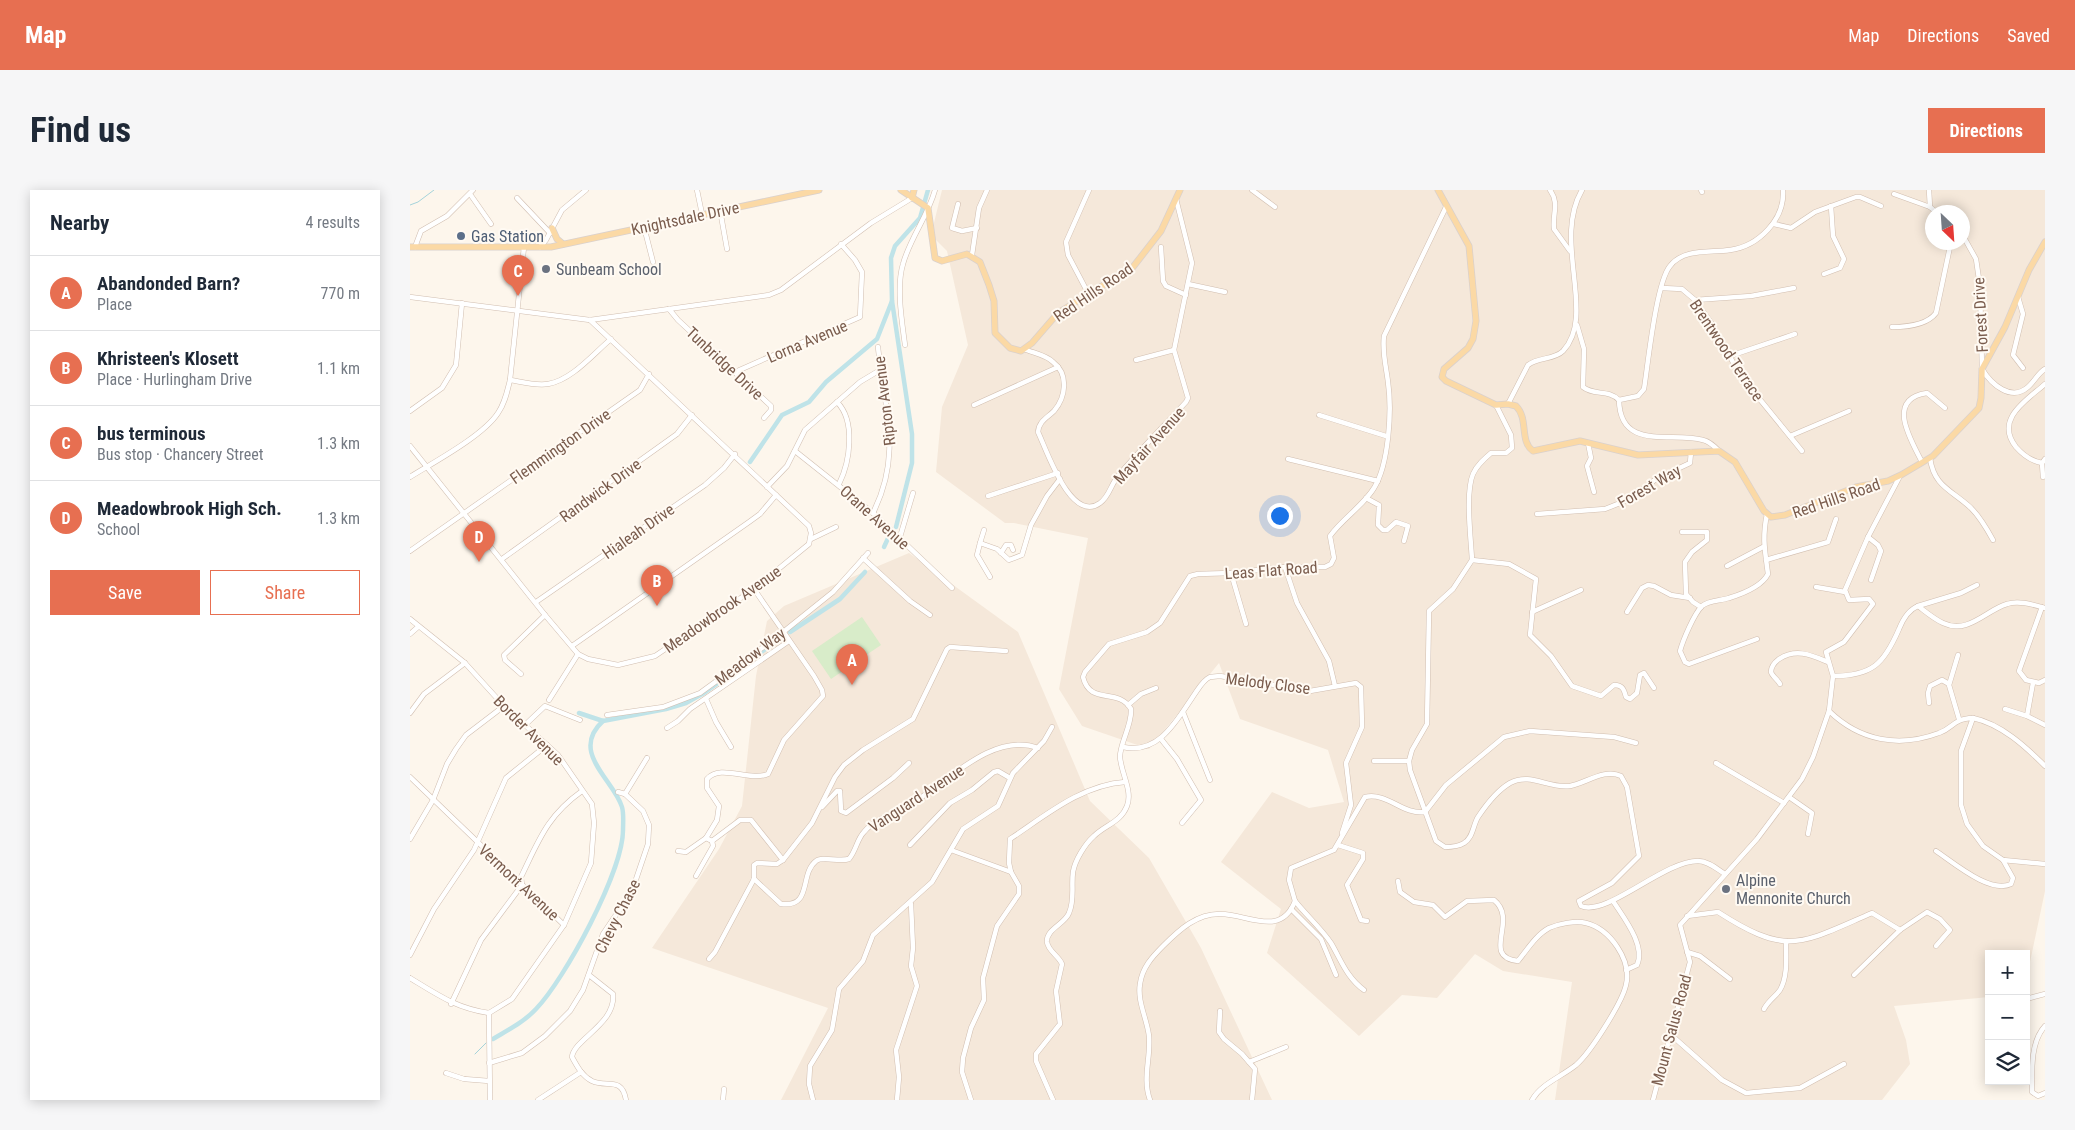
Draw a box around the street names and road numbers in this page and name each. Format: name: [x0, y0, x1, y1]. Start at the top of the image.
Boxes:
street label: Knightsdale Drive: [629, 198, 741, 239]
street label: Red Hills Road: [1050, 259, 1137, 326]
street label: Forest Drive: [1969, 277, 1992, 353]
street label: Brentwood Terrace: [1686, 296, 1768, 405]
street label: Lorna Avenue: [764, 316, 850, 367]
street label: Tunbridge Drive: [682, 323, 767, 404]
street label: Ripton Avenue: [870, 355, 899, 447]
street label: Mayfair Avenue: [1110, 403, 1189, 488]
street label: Flemmington Drive: [506, 405, 614, 488]
street label: Randwick Drive: [556, 454, 645, 526]
street label: Forest Way: [1614, 461, 1684, 512]
street label: Red Hills Road: [1790, 475, 1883, 522]
street label: Orane Avenue: [836, 481, 913, 553]
street label: Hialeah Drive: [599, 500, 678, 563]
street label: Leas Flat Road: [1224, 558, 1318, 583]
street label: Meadowbrook Avenue: [660, 562, 785, 657]
street label: Meadow Way: [711, 624, 790, 689]
street label: Melody Close: [1225, 669, 1311, 698]
street label: Border Avenue: [490, 691, 568, 769]
street label: Vanguard Avenue: [865, 761, 967, 836]
street label: Vermont Avenue: [474, 840, 563, 925]
street label: Chevy Chase: [591, 876, 644, 956]
street label: Mount Salus Road: [1647, 972, 1695, 1088]

